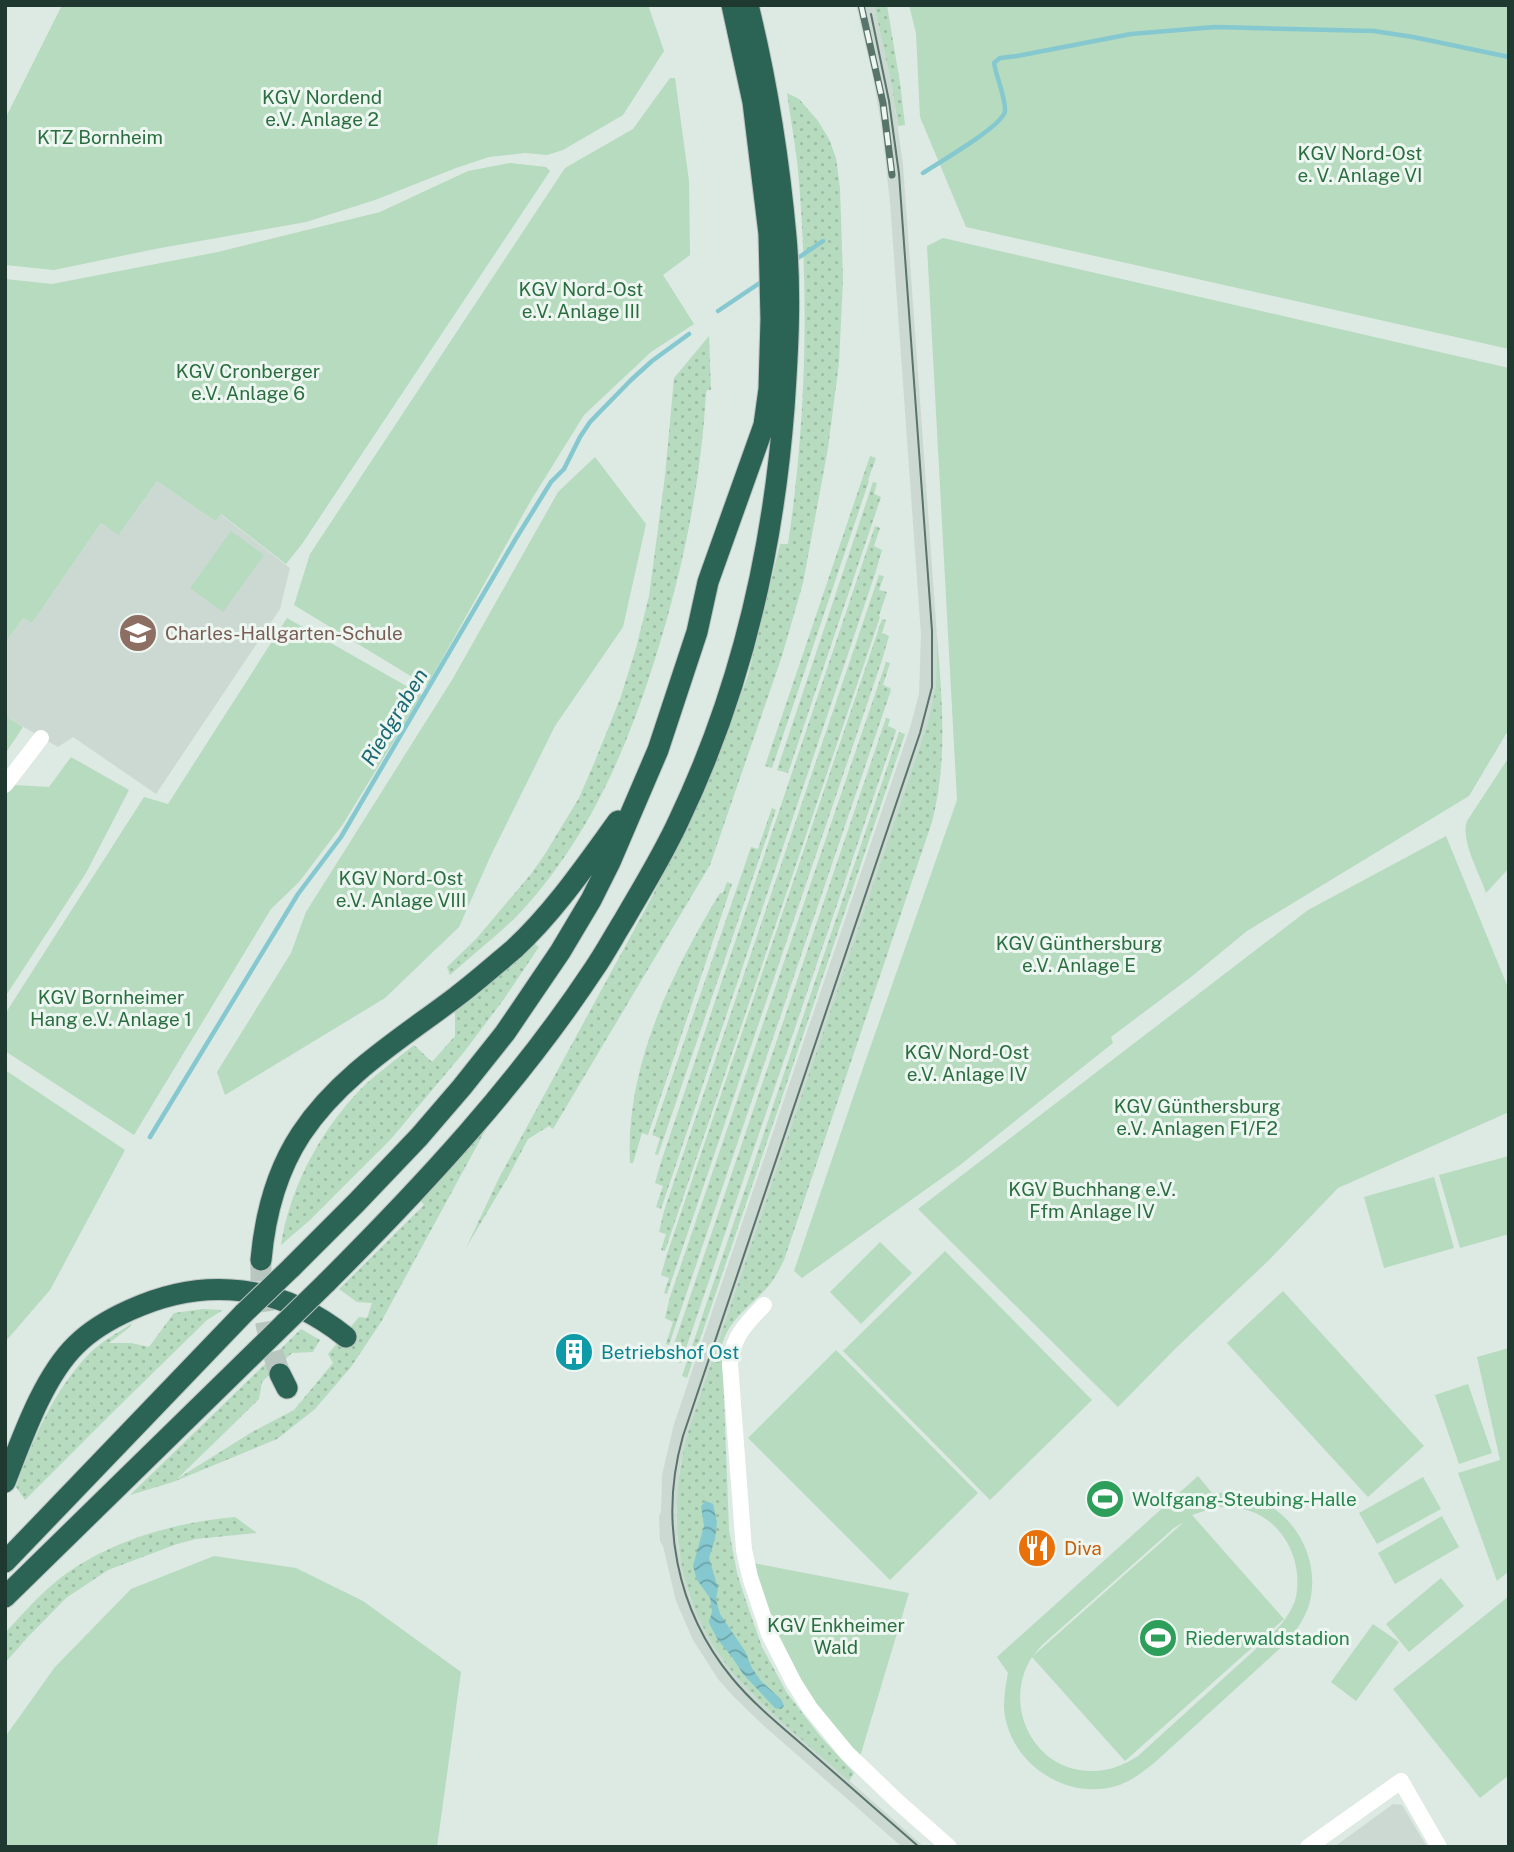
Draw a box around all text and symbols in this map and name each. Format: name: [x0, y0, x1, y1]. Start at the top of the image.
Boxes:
park label: KGV Nordend e.V. Anlage 2: [262, 86, 382, 130]
park label: KTZ Bornheim: [37, 126, 163, 148]
park label: KGV Nord-Ost e. V. Anlage VI: [1298, 142, 1422, 186]
park label: KGV Nord-Ost e.V. Anlage III: [519, 278, 643, 322]
park label: KGV Cronberger e.V. Anlage 6: [176, 360, 320, 404]
school or university icon: Charles-Hallgarten-Schule: [117, 612, 159, 654]
place label: Charles-Hallgarten-Schule: [165, 622, 403, 644]
water label: Riedgraben: [355, 664, 433, 770]
park label: KGV Nord-Ost e.V. Anlage VIII: [336, 867, 466, 911]
park label: KGV Günthersburg e.V. Anlage E: [996, 932, 1163, 976]
park label: KGV Bornheimer Hang e.V. Anlage 1: [30, 986, 192, 1030]
park label: KGV Nord-Ost e.V. Anlage IV: [905, 1041, 1029, 1085]
park label: KGV Günthersburg e.V. Anlagen F1/F2: [1114, 1095, 1281, 1139]
park label: KGV Buchhang e.V. Ffm Anlage IV: [1008, 1178, 1176, 1222]
building icon: Betriebshof Ost: [553, 1331, 595, 1373]
place label: Betriebshof Ost: [601, 1341, 739, 1363]
sports icon: Wolfgang-Steubing-Halle: [1084, 1478, 1126, 1520]
place label: Wolfgang-Steubing-Halle: [1132, 1488, 1357, 1510]
restaurant icon: Diva: [1016, 1527, 1058, 1569]
place label: Diva: [1064, 1537, 1102, 1559]
park label: KGV Enkheimer Wald: [767, 1614, 905, 1658]
sports icon: Riederwaldstadion: [1137, 1617, 1179, 1659]
place label: Riederwaldstadion: [1185, 1627, 1350, 1649]

